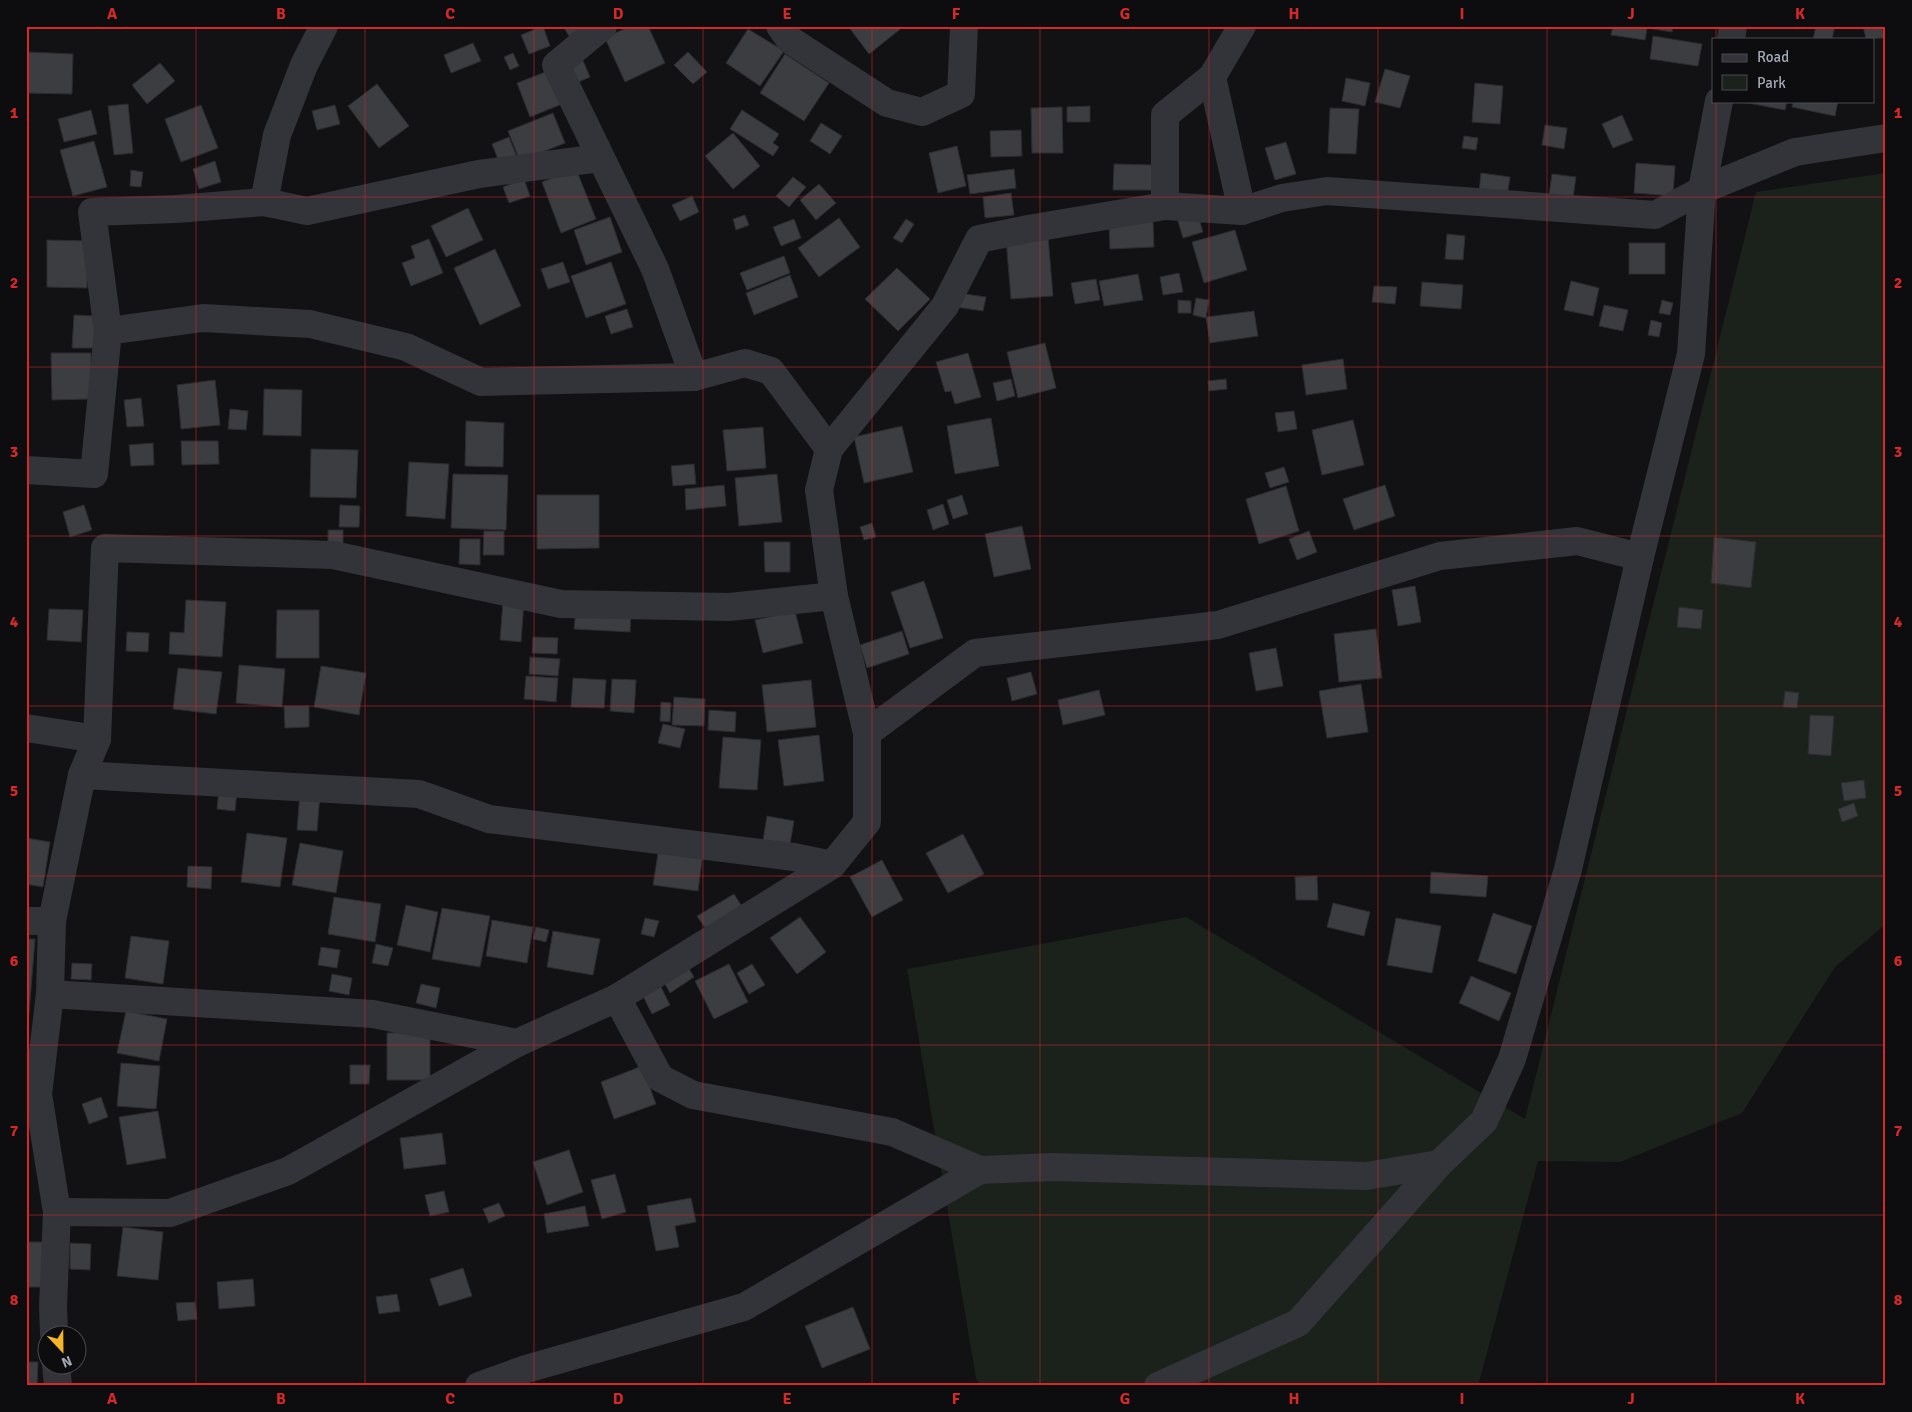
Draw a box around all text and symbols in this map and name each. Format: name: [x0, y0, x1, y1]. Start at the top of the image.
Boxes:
text: A: [107, 4, 118, 24]
text: B: [276, 4, 286, 24]
text: C: [445, 4, 455, 24]
text: D: [613, 4, 624, 24]
text: E: [782, 4, 792, 24]
text: F: [952, 4, 961, 24]
text: G: [1120, 4, 1130, 24]
text: H: [1289, 4, 1299, 24]
text: I: [1459, 4, 1465, 24]
text: J: [1627, 4, 1635, 24]
text: K: [1795, 4, 1805, 24]
legend: [1712, 38, 1874, 102]
text: Road: [1757, 48, 1789, 66]
text: Park: [1757, 74, 1786, 92]
text: 1: [10, 103, 19, 123]
text: 1: [1894, 103, 1903, 123]
text: 2: [10, 273, 18, 293]
text: 2: [1894, 273, 1902, 293]
text: 3: [10, 442, 18, 462]
text: 3: [1894, 442, 1902, 462]
text: 4: [10, 612, 19, 632]
text: 4: [1894, 612, 1903, 632]
text: 5: [10, 781, 18, 801]
text: 5: [1894, 781, 1902, 801]
text: 6: [10, 951, 19, 971]
text: 6: [1894, 951, 1903, 971]
text: 7: [10, 1121, 19, 1141]
text: 7: [1894, 1121, 1903, 1141]
text: 8: [10, 1290, 19, 1310]
text: 8: [1894, 1290, 1903, 1310]
north arrow: [38, 1324, 88, 1374]
text: N: [59, 1352, 74, 1371]
text: A: [107, 1389, 118, 1409]
text: B: [276, 1389, 286, 1409]
text: C: [445, 1389, 455, 1409]
text: D: [613, 1389, 624, 1409]
text: E: [782, 1389, 792, 1409]
text: F: [952, 1389, 961, 1409]
text: G: [1120, 1389, 1130, 1409]
text: H: [1289, 1389, 1299, 1409]
text: I: [1459, 1389, 1465, 1409]
text: J: [1627, 1389, 1635, 1409]
text: K: [1795, 1389, 1805, 1409]

